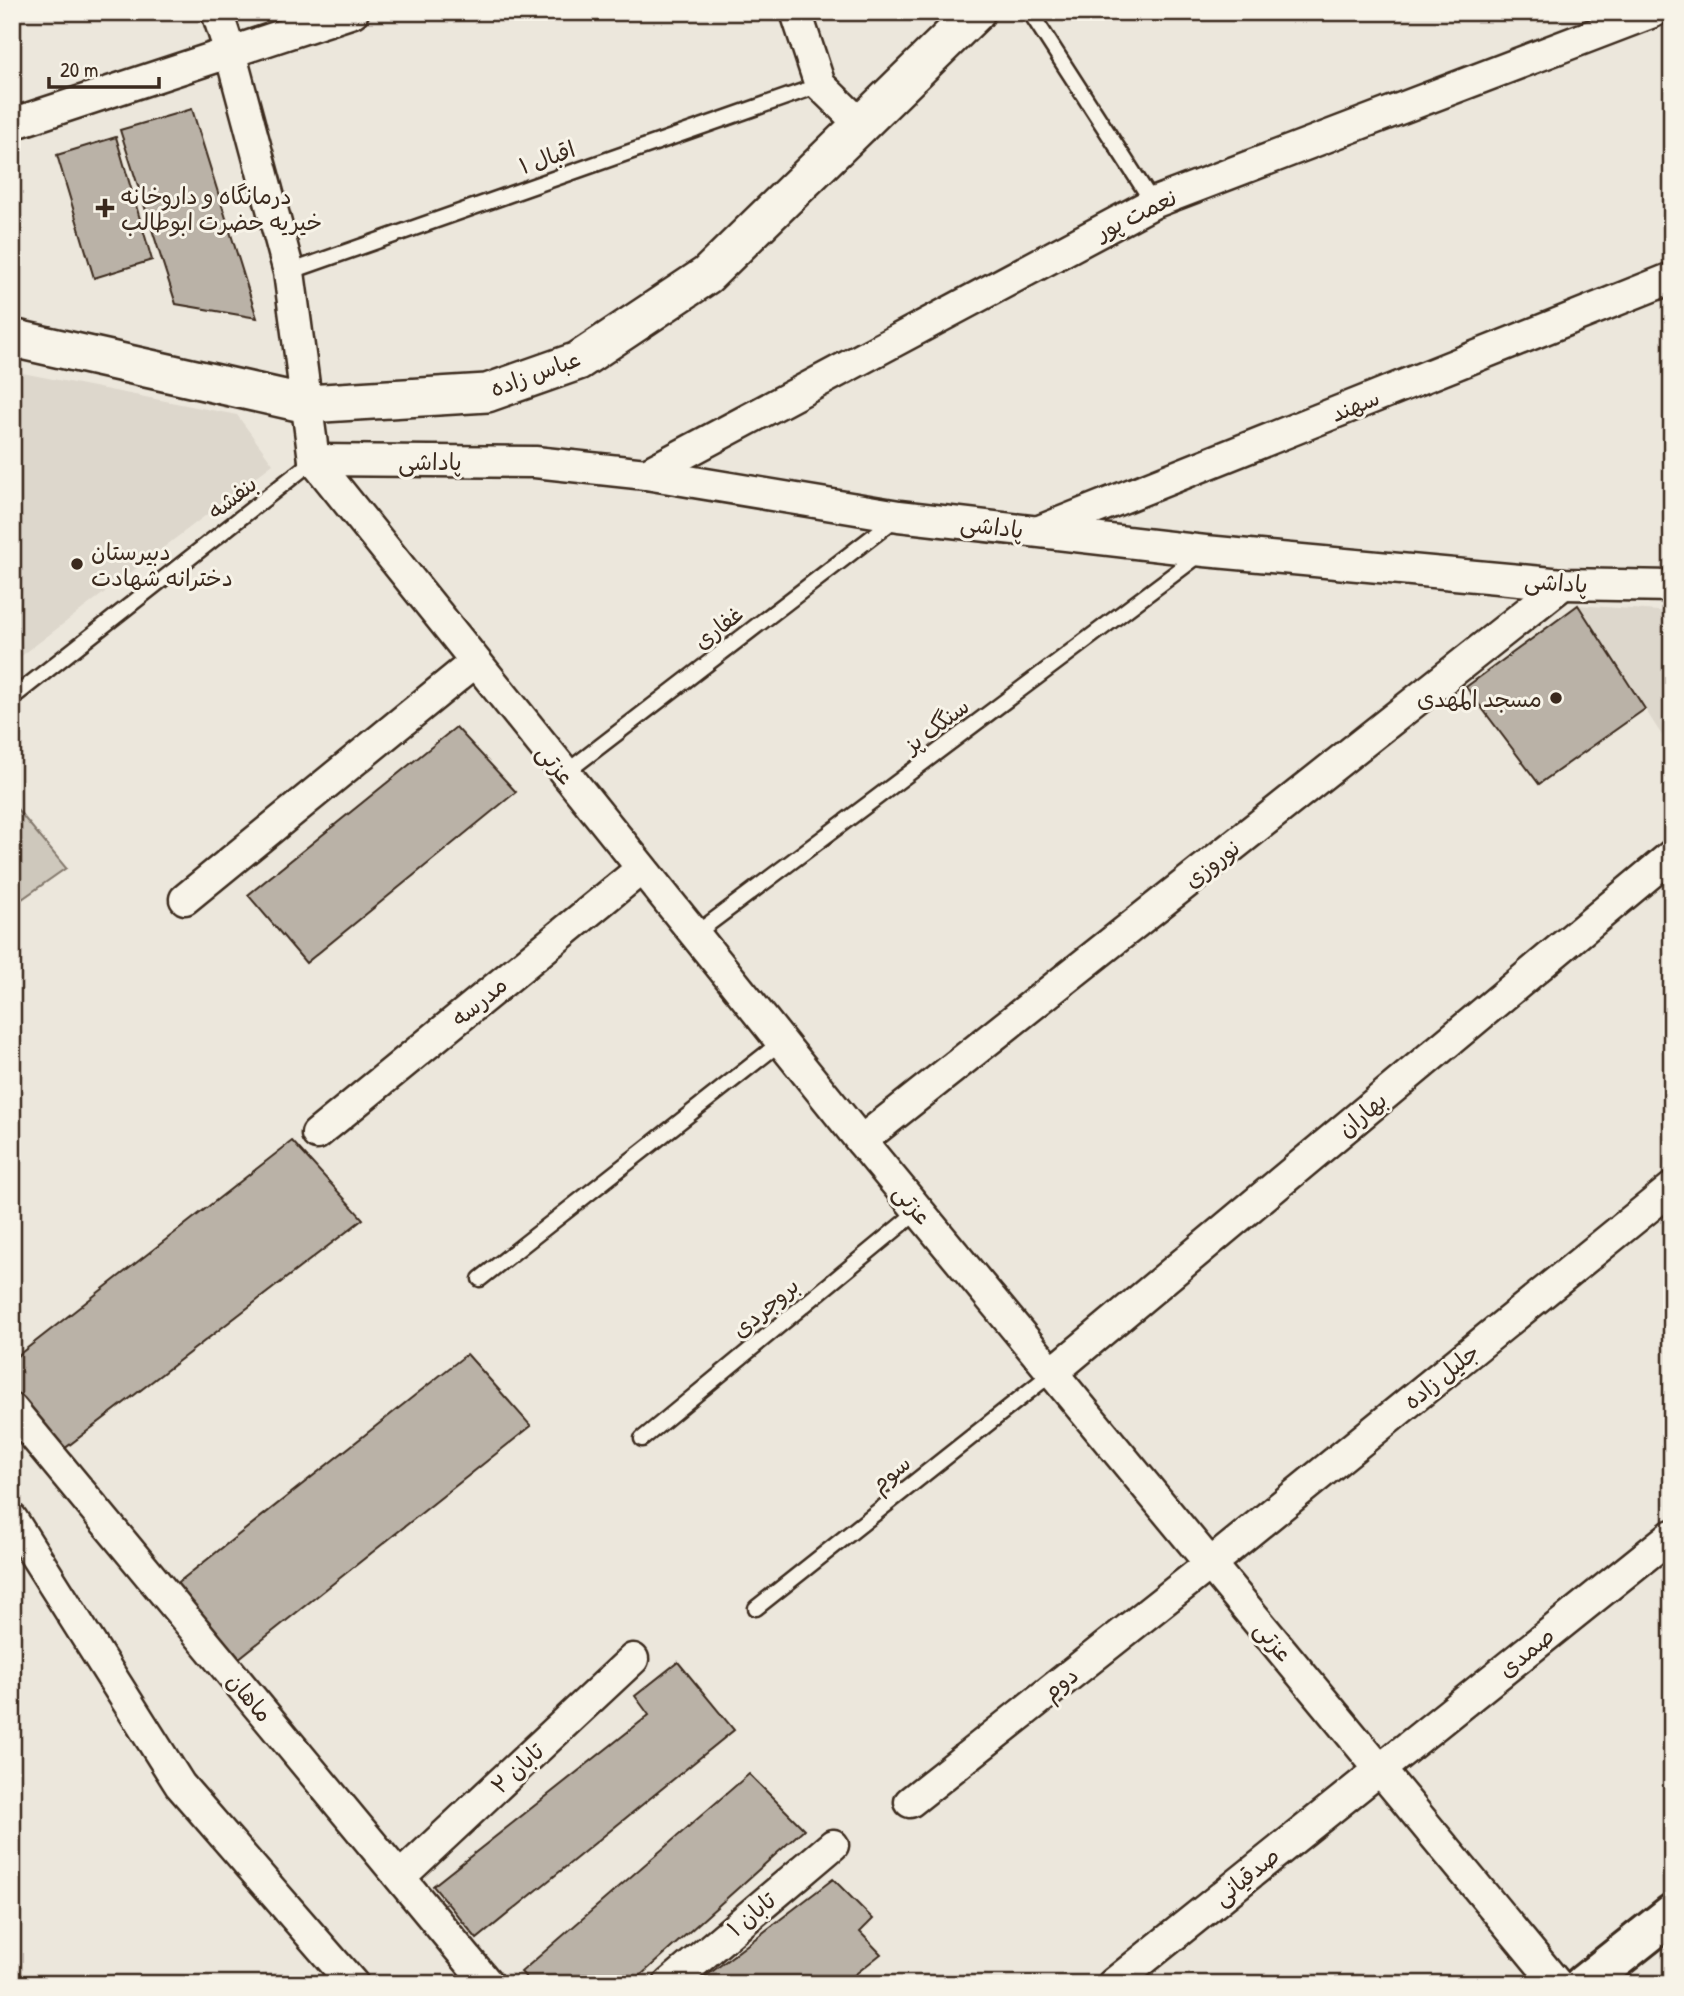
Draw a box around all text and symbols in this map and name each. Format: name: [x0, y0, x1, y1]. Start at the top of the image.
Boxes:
scale bar: [49, 46, 159, 90]
text: 20 m: [60, 55, 98, 84]
street label: اقبال ۱: [515, 133, 579, 181]
place label: درمانگاه و داروخانه خیریه حضرت ابوطالب: [121, 180, 322, 237]
street label: نعمت پور: [1089, 181, 1182, 248]
marker: درمانگاه و داروخانه خیریه حضرت ابوطالب: [95, 198, 115, 218]
street label: عباس زاده: [486, 342, 584, 404]
street label: سهند: [1326, 381, 1384, 429]
street label: پاداشی: [398, 446, 462, 477]
street label: بنفشه: [201, 468, 263, 526]
street label: پاداشی: [959, 507, 1025, 545]
place label: دبیرستان دخترانه شهادت: [91, 536, 233, 593]
marker: دبیرستان دخترانه شهادت: [69, 556, 85, 572]
street label: پاداشی: [1523, 564, 1589, 600]
street label: غفاری: [687, 598, 749, 656]
place label: مسجد المهدی: [1417, 683, 1542, 714]
street label: سنگک پز: [895, 690, 975, 761]
marker: مسجد المهدی: [1548, 690, 1564, 706]
street label: عزتی: [530, 737, 582, 791]
street label: نوروزی: [1177, 831, 1247, 895]
street label: مدرسه: [445, 969, 513, 1033]
street label: بهاران: [1331, 1084, 1393, 1144]
street label: عزتی: [887, 1177, 939, 1231]
street label: بروجردی: [725, 1270, 805, 1344]
street label: جلیل زاده: [1397, 1336, 1485, 1416]
street label: سوم: [863, 1447, 918, 1500]
street label: عزتی: [1248, 1614, 1300, 1668]
street label: صمدی: [1491, 1620, 1561, 1684]
street label: دوم: [1036, 1659, 1086, 1709]
street label: ماهان: [220, 1666, 280, 1728]
street label: تابان ۲: [484, 1735, 550, 1800]
street label: صدقیانی: [1206, 1840, 1286, 1912]
street label: تابان ۱: [720, 1884, 782, 1943]

